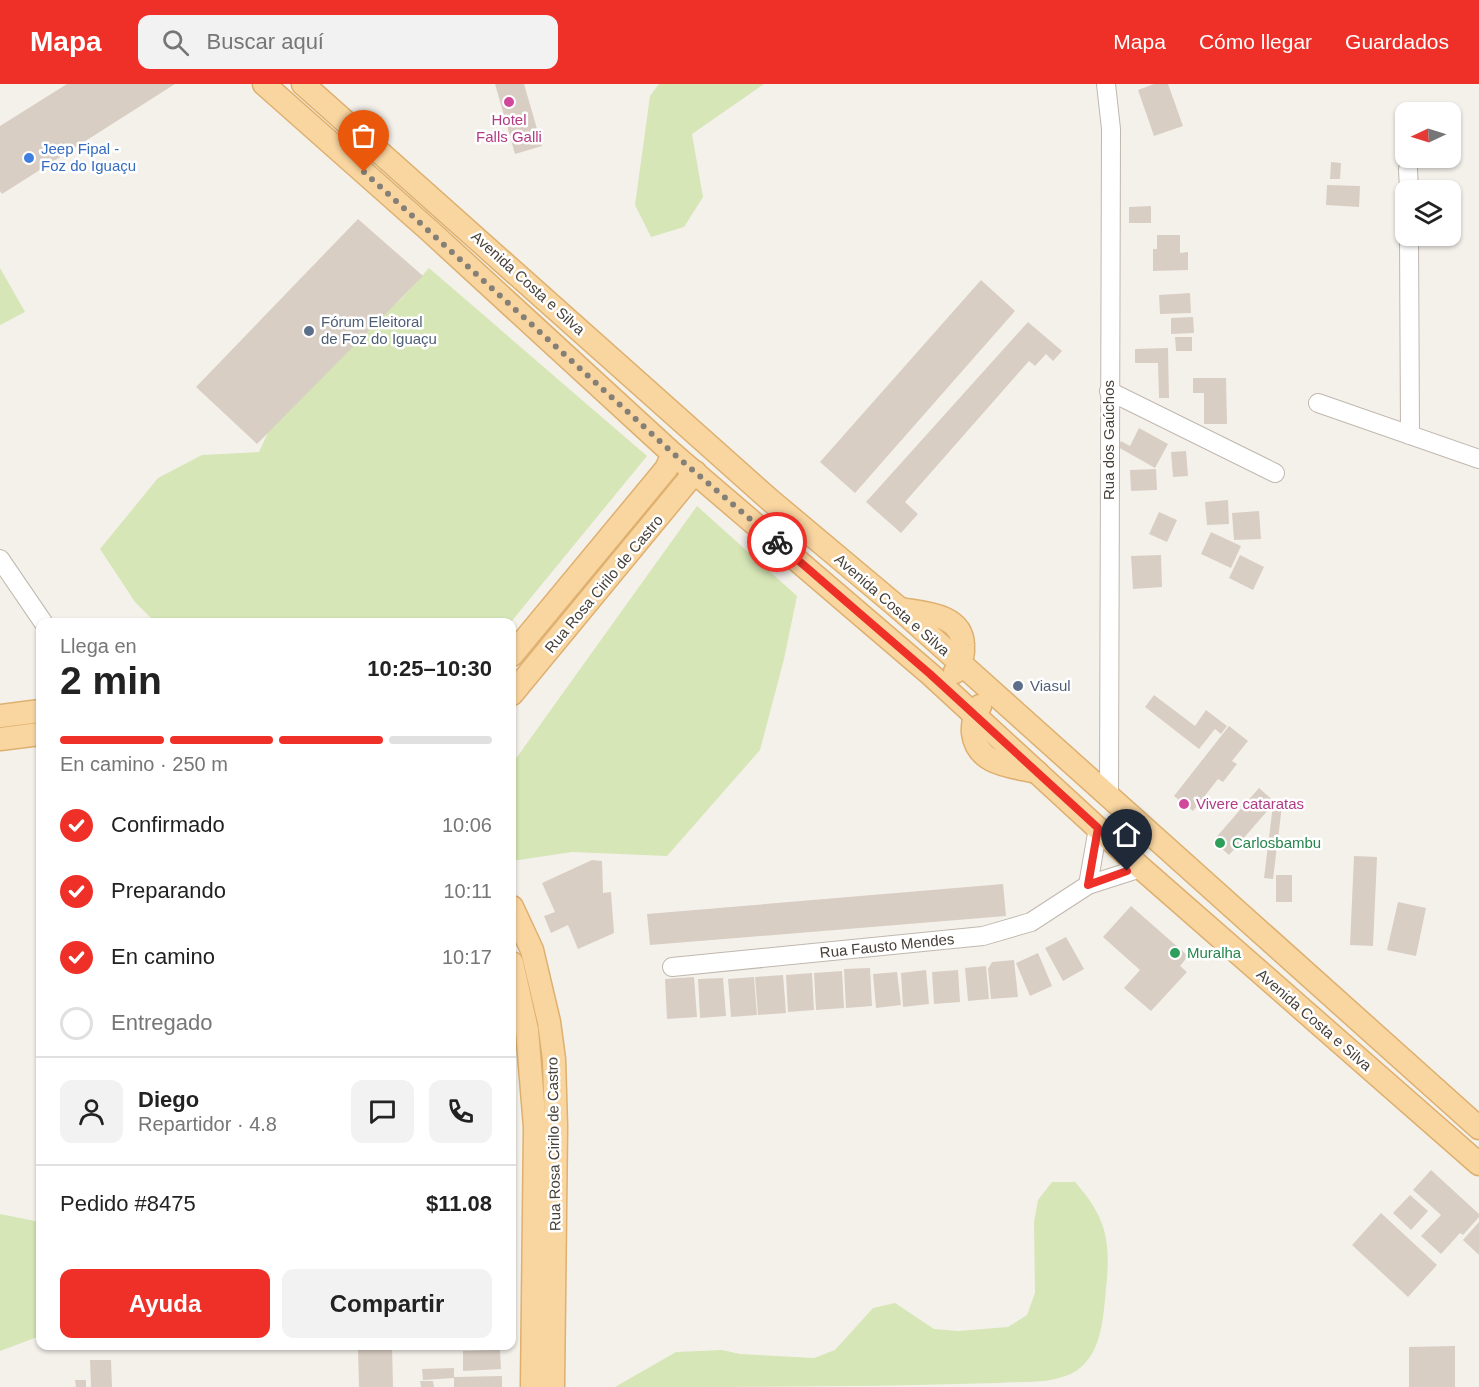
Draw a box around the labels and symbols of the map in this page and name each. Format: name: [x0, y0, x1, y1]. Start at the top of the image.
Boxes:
marker: Hotel Falls Galli: [502, 95, 516, 109]
north arrow: [1395, 102, 1461, 168]
pin: [338, 110, 389, 172]
place label: Hotel Falls Galli: [476, 111, 542, 145]
place label: Jeep Fipal - Foz do Iguaçu: [41, 140, 136, 174]
marker: Jeep Fipal - Foz do Iguaçu: [22, 151, 36, 165]
street label: Avenida Costa e Silva: [468, 227, 589, 338]
place label: Fórum Eleitoral de Foz do Iguaçu: [321, 313, 437, 347]
marker: Fórum Eleitoral de Foz do Iguaçu: [302, 324, 316, 338]
street label: Rua dos Gaúchos: [1100, 380, 1117, 500]
street label: Rua Rosa Cirilo de Castro: [541, 511, 666, 656]
courier: [747, 512, 807, 572]
street label: Avenida Costa e Silva: [831, 550, 954, 660]
place label: Viasul: [1030, 677, 1071, 694]
marker: Viasul: [1011, 679, 1025, 693]
place label: Vivere cataratas: [1196, 795, 1304, 812]
marker: Vivere cataratas: [1177, 797, 1191, 811]
pin: [1101, 809, 1152, 871]
place label: Carlosbambu: [1232, 834, 1321, 851]
marker: Carlosbambu: [1213, 836, 1227, 850]
street label: Rua Fausto Mendes: [819, 930, 955, 961]
place label: Muralha: [1187, 944, 1242, 961]
marker: Muralha: [1168, 946, 1182, 960]
street label: Avenida Costa e Silva: [1253, 965, 1376, 1075]
street label: Rua Rosa Cirilo de Castro: [543, 1057, 564, 1231]

